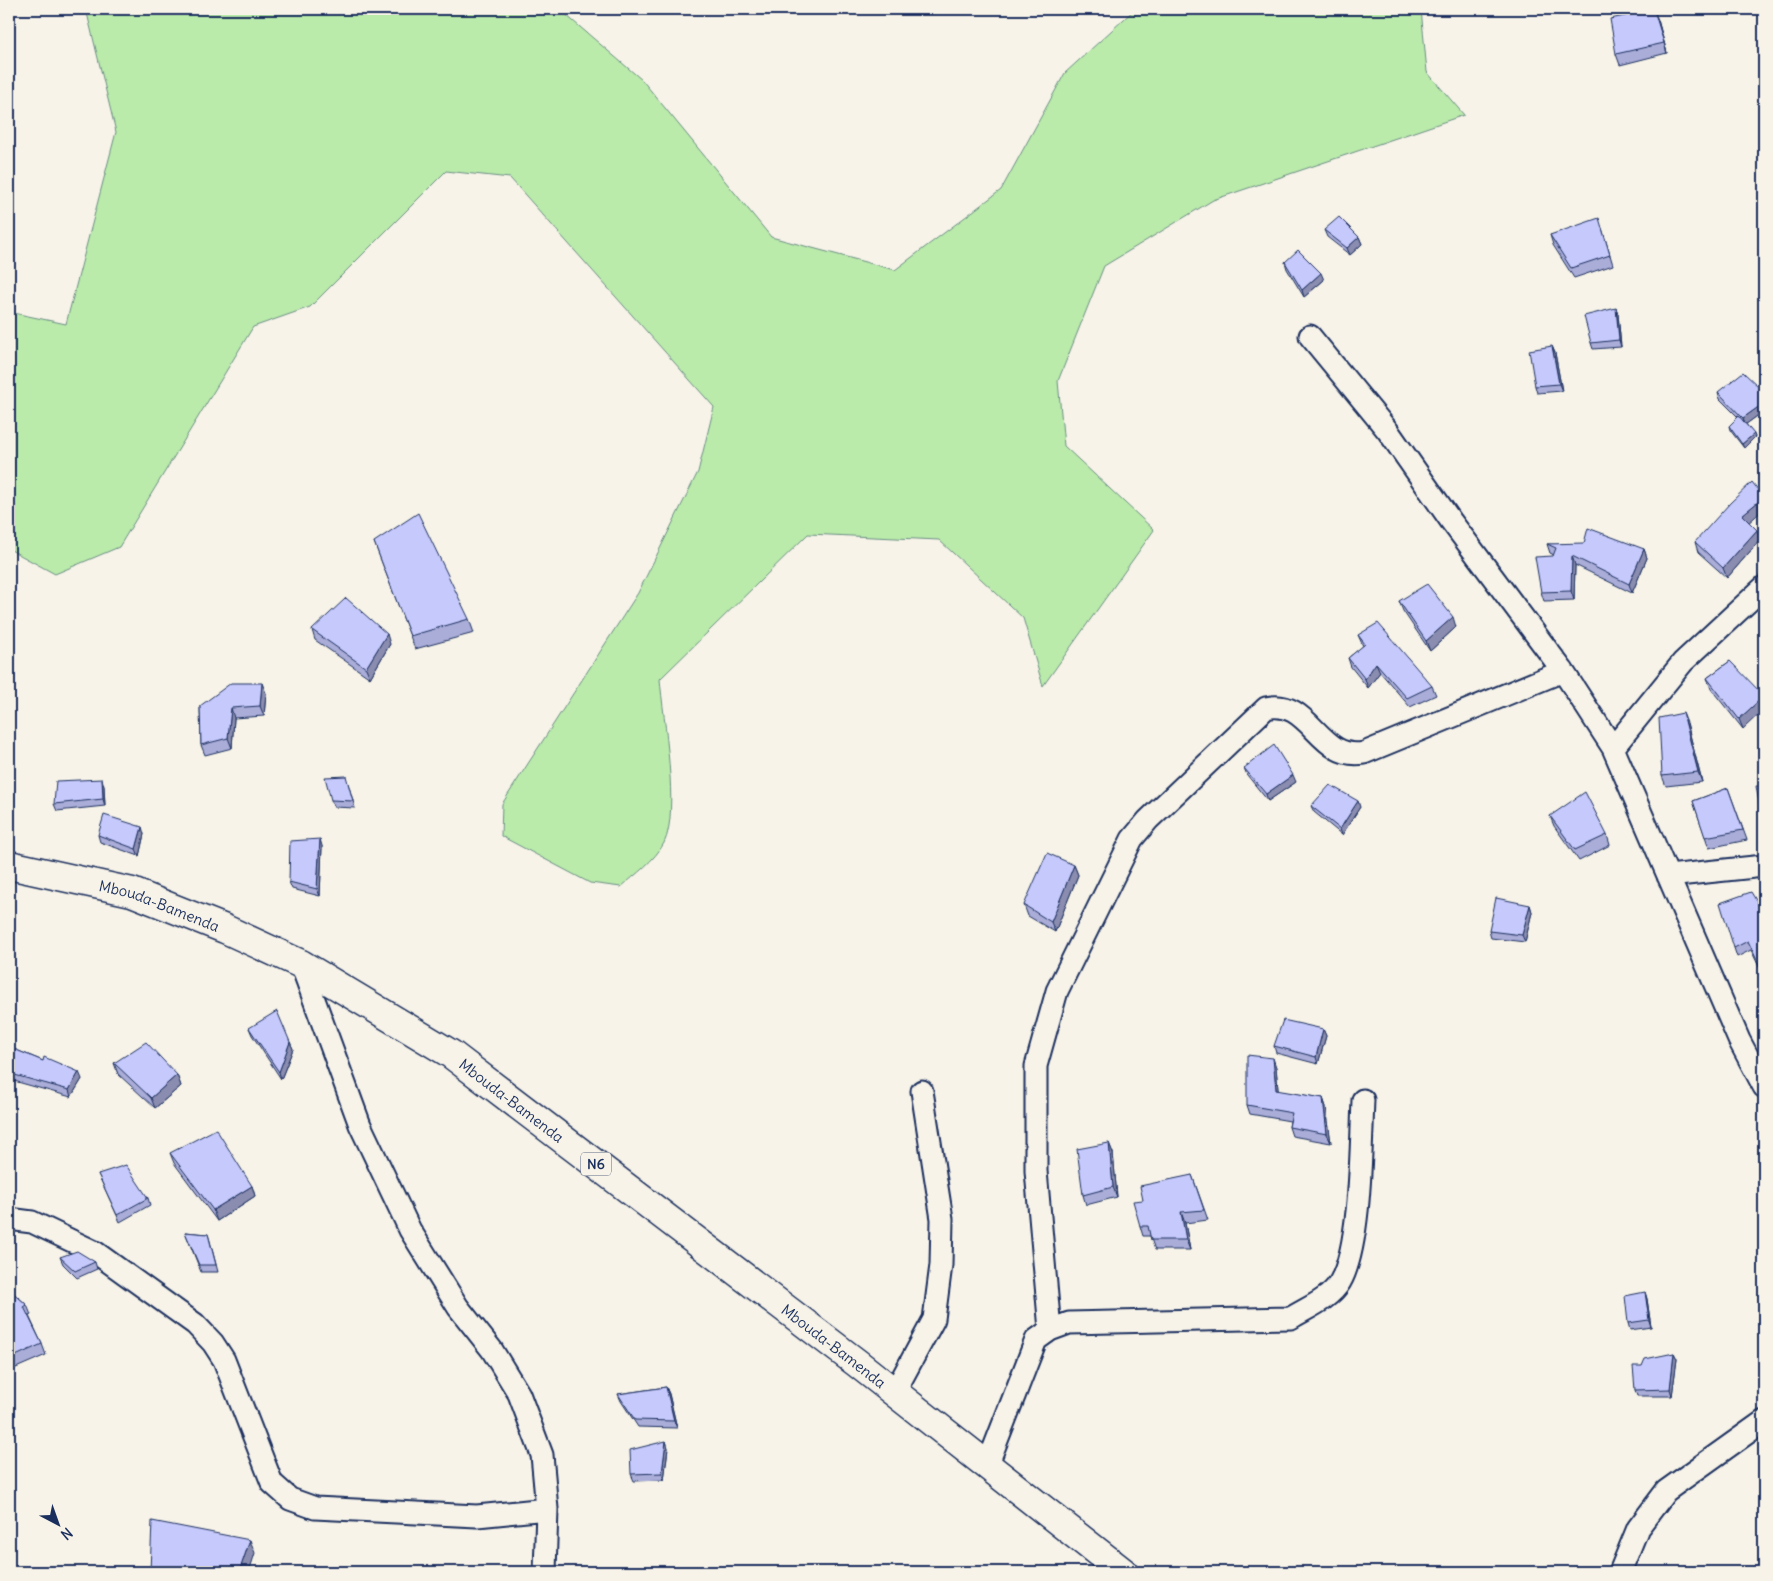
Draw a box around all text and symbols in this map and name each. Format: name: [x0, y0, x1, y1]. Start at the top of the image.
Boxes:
street label: Mbouda-Bamenda: [97, 876, 223, 936]
street label: Mbouda-Bamenda: [456, 1054, 568, 1146]
road number: N6: [581, 1152, 611, 1176]
street label: Mbouda-Bamenda: [778, 1300, 890, 1392]
north arrow: [32, 1498, 82, 1548]
text: N: [57, 1524, 76, 1544]

